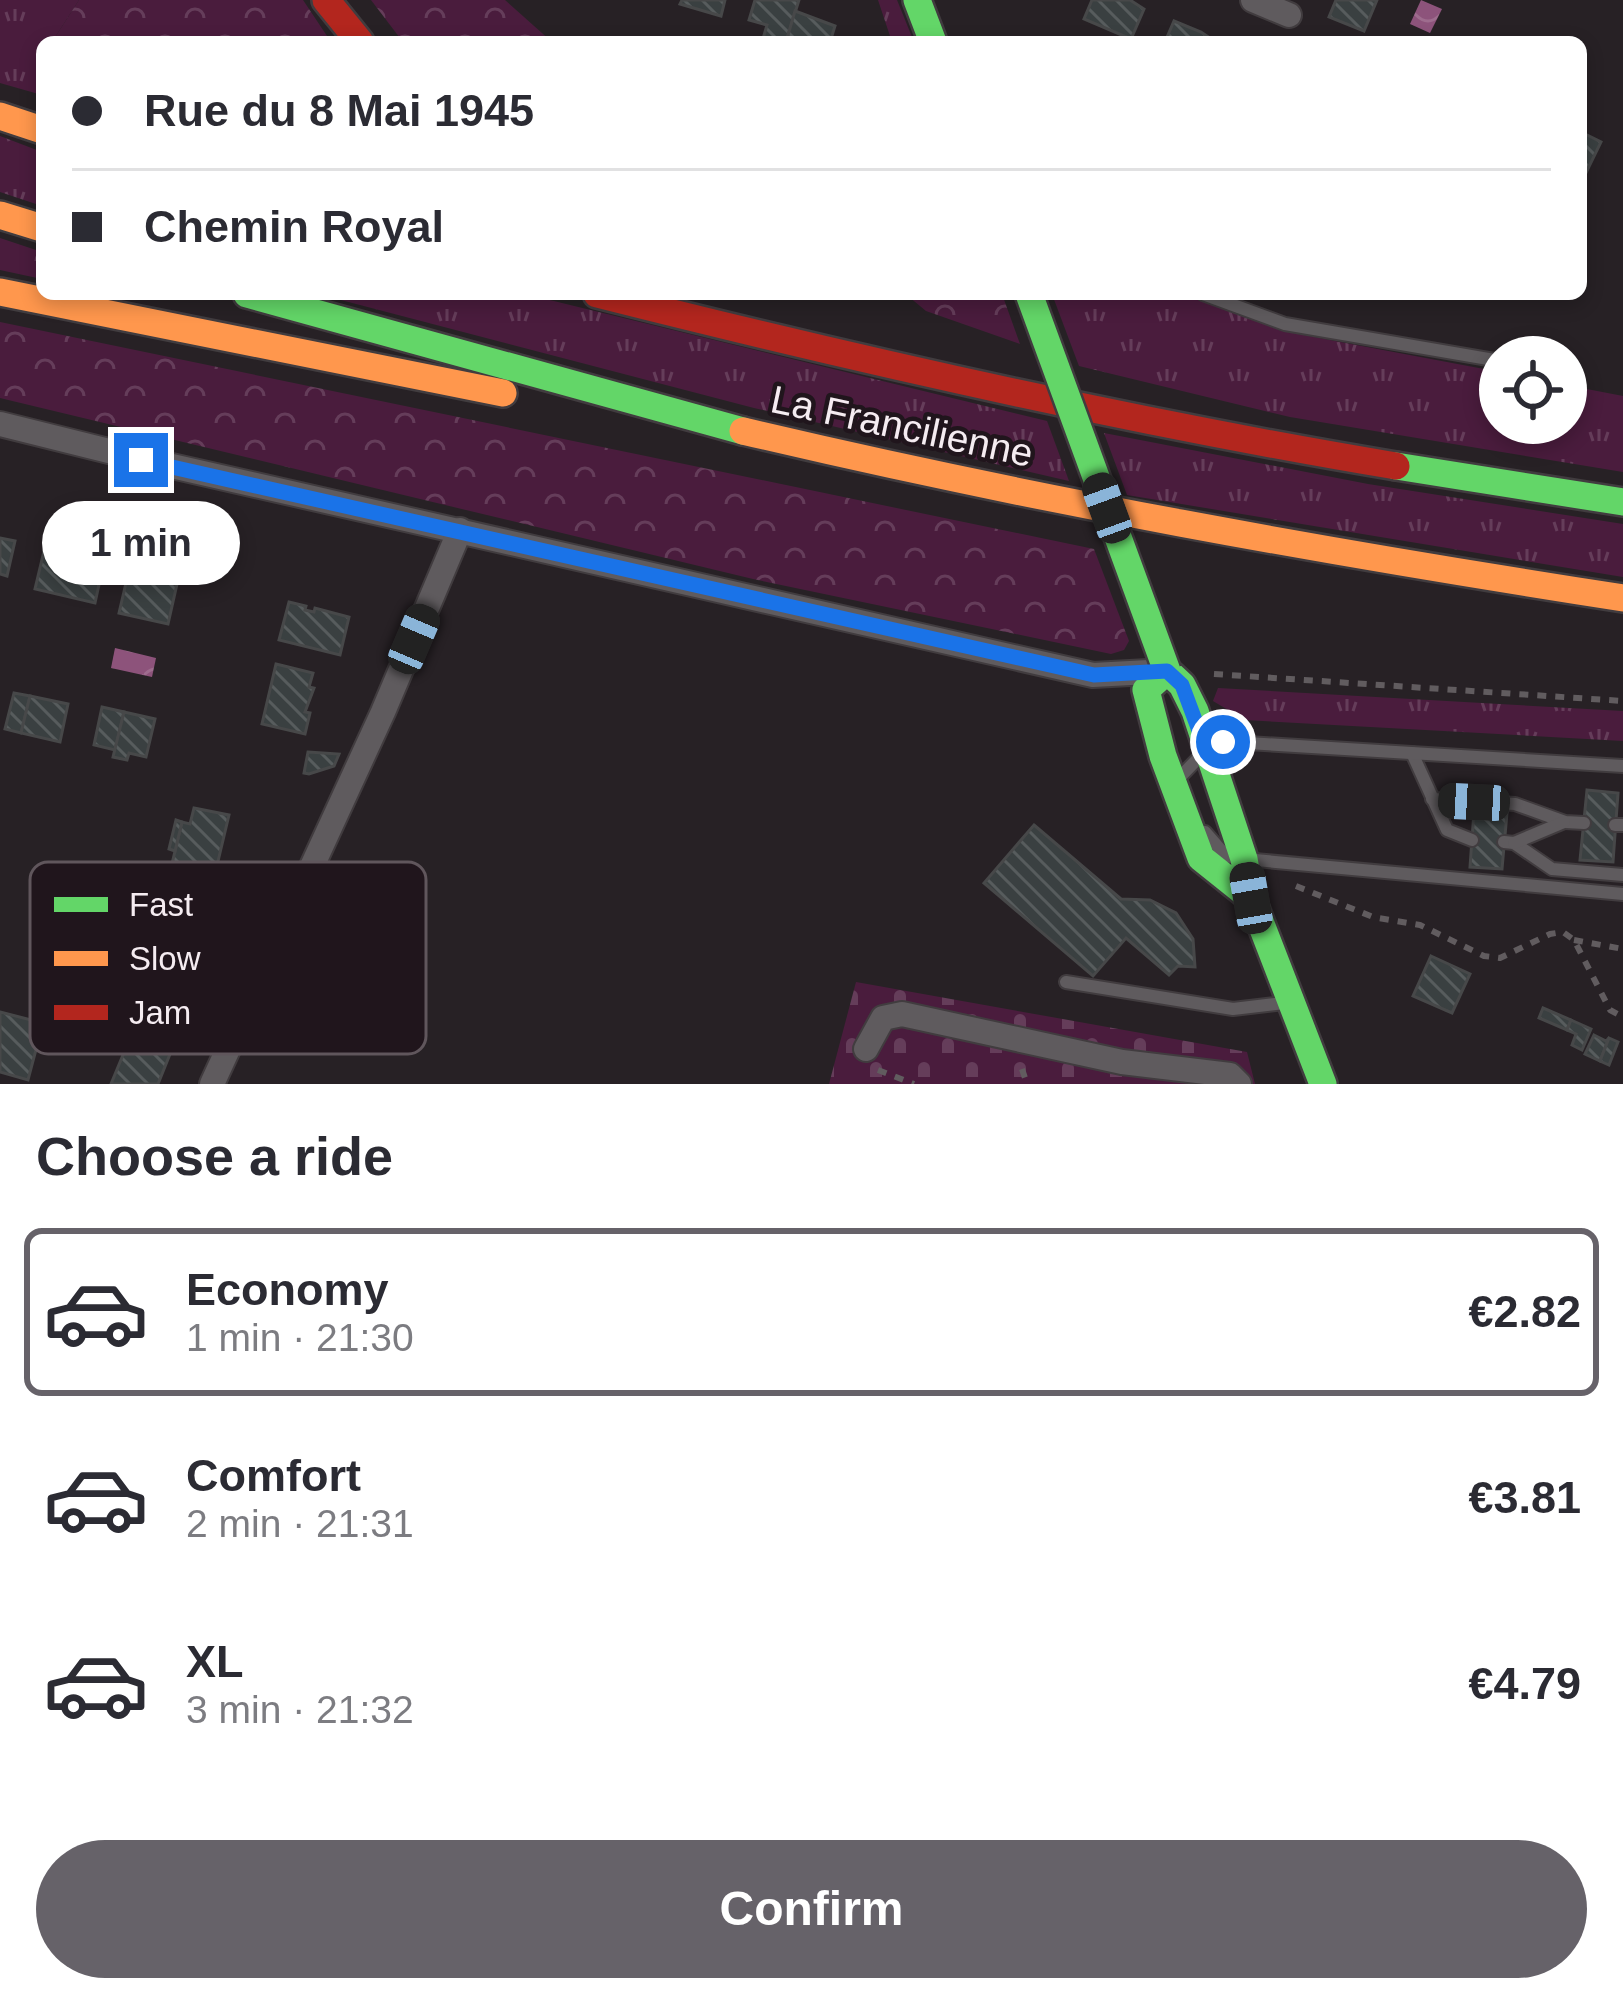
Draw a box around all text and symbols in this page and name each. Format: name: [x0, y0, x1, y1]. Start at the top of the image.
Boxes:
text: Rue du 8 Mai 1945: [144, 85, 534, 136]
text: Chemin Royal: [144, 201, 444, 252]
map controls: [1479, 336, 1587, 444]
button: locate: [1479, 336, 1587, 444]
street label: La Francilienne: [767, 377, 1037, 475]
route end: [114, 433, 168, 487]
car: [1078, 468, 1136, 548]
callout: 1 min: [42, 502, 240, 586]
text: 1 min: [90, 521, 192, 564]
car: [383, 599, 445, 679]
route start: [1196, 715, 1250, 769]
car: [1437, 782, 1511, 822]
car: [1227, 859, 1275, 937]
legend: [30, 862, 426, 1054]
text: Fast: [129, 886, 193, 923]
text: Slow: [129, 940, 201, 977]
text: Jam: [129, 994, 191, 1031]
text: Choose a ride: [36, 1126, 393, 1186]
icon: car: [42, 1258, 150, 1366]
text: Economy: [186, 1264, 389, 1315]
text: €2.82: [1468, 1286, 1581, 1337]
text: 1 min · 21:30: [186, 1316, 414, 1359]
icon: car: [42, 1444, 150, 1552]
text: Comfort: [186, 1450, 361, 1501]
text: €3.81: [1468, 1472, 1581, 1523]
text: 2 min · 21:31: [186, 1502, 414, 1545]
icon: car: [42, 1630, 150, 1738]
text: XL: [186, 1636, 244, 1687]
text: €4.79: [1468, 1658, 1581, 1709]
text: 3 min · 21:32: [186, 1688, 414, 1731]
button: Confirm: [36, 1840, 1587, 1978]

